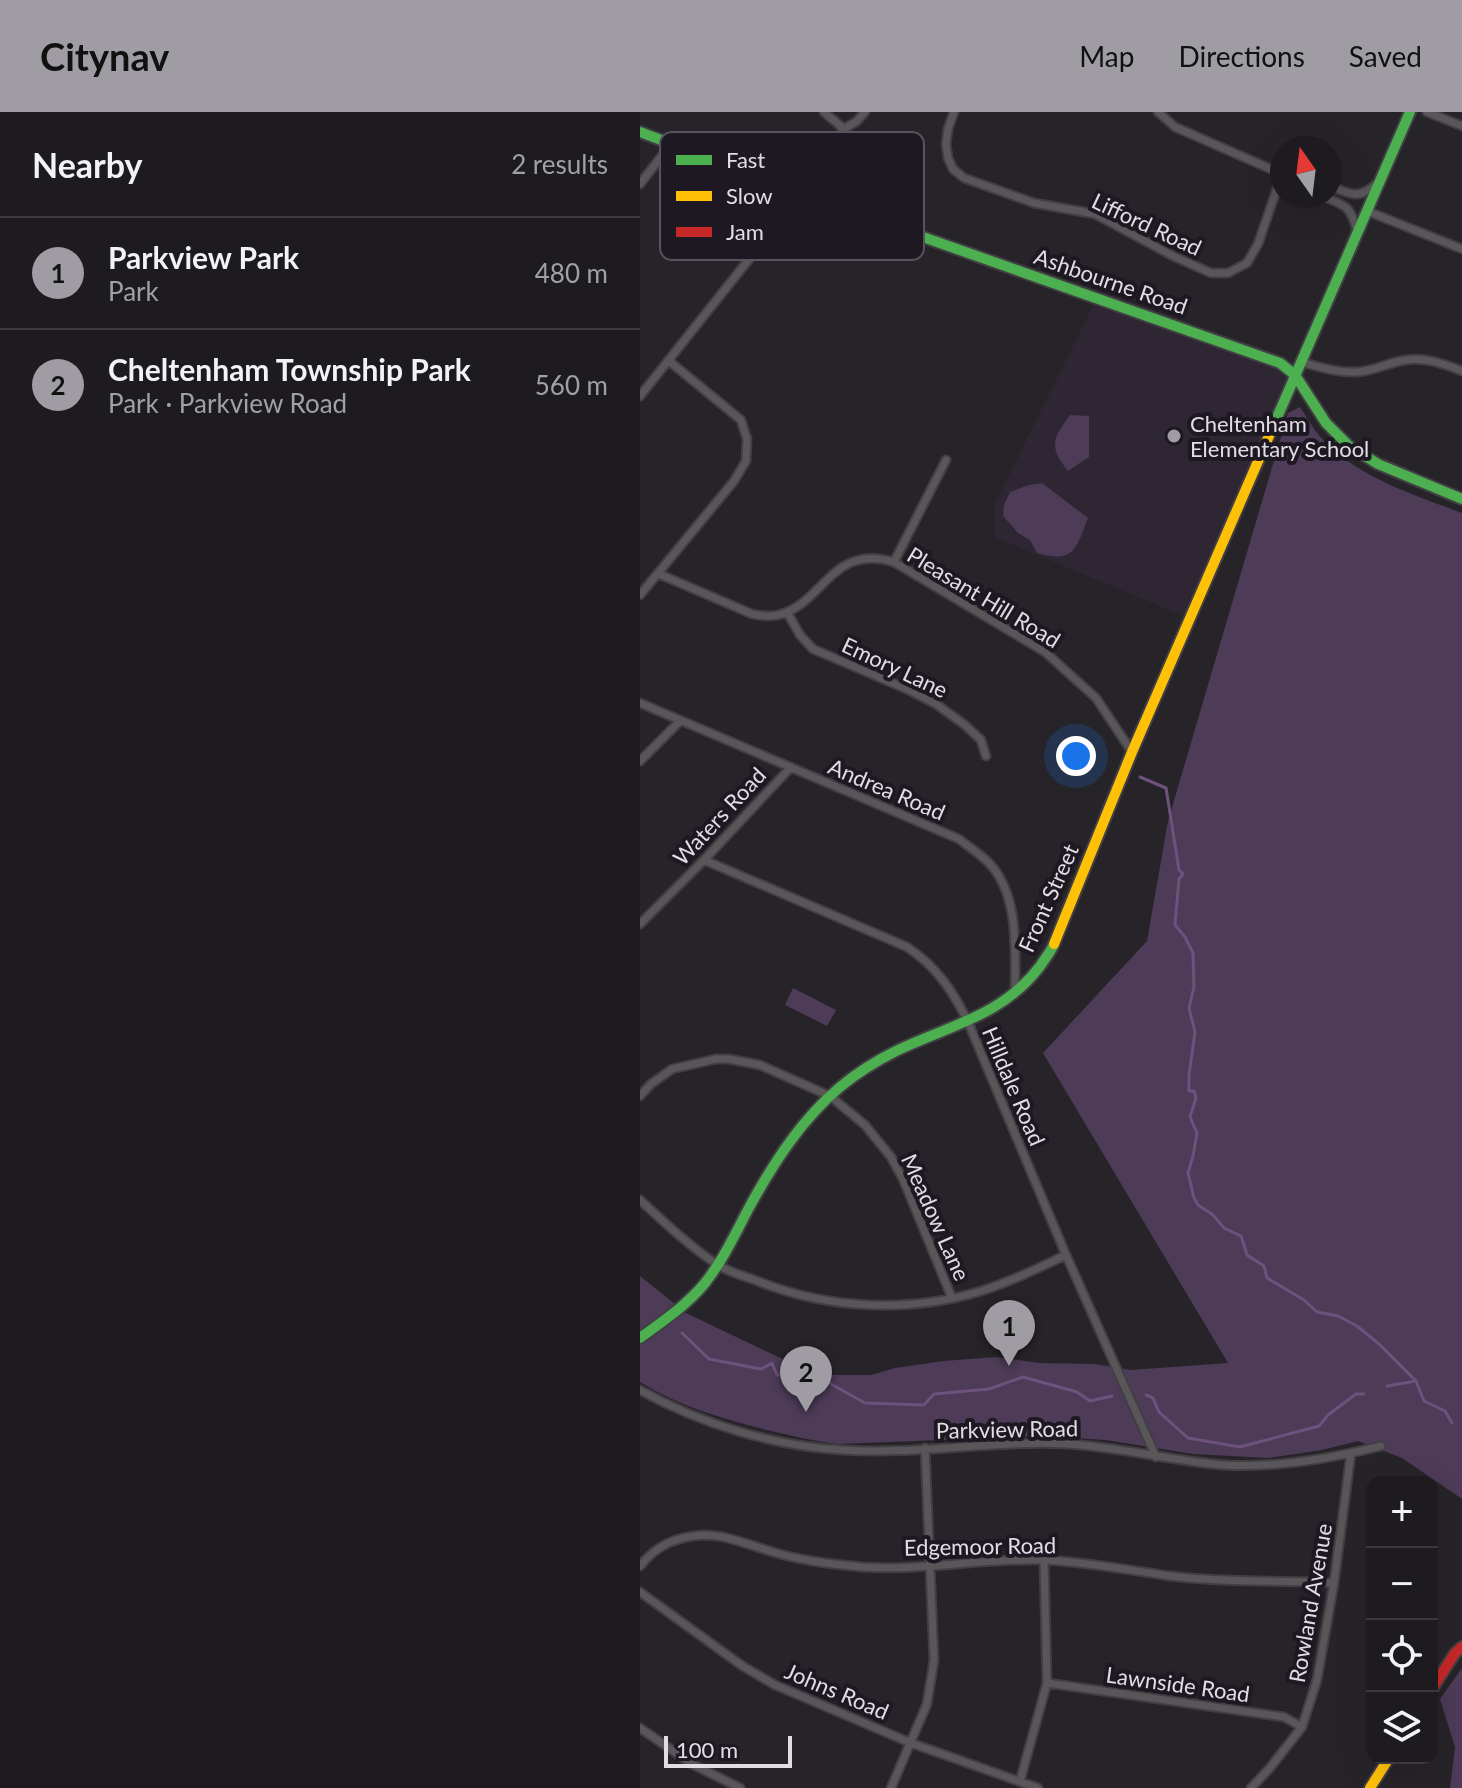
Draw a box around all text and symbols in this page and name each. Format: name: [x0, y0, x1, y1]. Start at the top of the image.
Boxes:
text: Citynav: [40, 33, 169, 79]
text: Map: [1079, 39, 1134, 73]
text: Directions: [1178, 39, 1305, 73]
text: Saved: [1349, 39, 1422, 73]
legend: [660, 132, 924, 260]
north arrow: [1270, 136, 1342, 208]
text: Nearby: [32, 144, 143, 185]
text: Fast: [726, 146, 765, 173]
text: 2 results: [511, 148, 608, 180]
text: Slow: [726, 182, 773, 209]
street label: Lifford Road: [1088, 187, 1206, 261]
text: Jam: [726, 218, 764, 245]
text: Parkview Park: [108, 239, 299, 275]
street label: Ashbourne Road: [1031, 242, 1191, 320]
text: 1: [50, 257, 66, 289]
text: 480 m: [535, 257, 608, 289]
text: Park: [108, 275, 159, 307]
text: Cheltenham Township Park: [108, 351, 471, 387]
text: 2: [50, 369, 66, 401]
text: 560 m: [535, 369, 608, 401]
text: Park · Parkview Road: [108, 387, 347, 419]
place label: Cheltenham Elementary School: [1190, 410, 1369, 462]
marker: Cheltenham Elementary School: [1165, 427, 1183, 445]
street label: Pleasant Hill Road: [903, 541, 1065, 653]
street label: Emory Lane: [838, 631, 952, 703]
your location: [1056, 736, 1096, 776]
street label: Andrea Road: [825, 752, 949, 826]
street label: Waters Road: [667, 762, 771, 870]
street label: Front Street: [1012, 840, 1084, 956]
street label: Hilldale Road: [977, 1022, 1051, 1150]
street label: Meadow Lane: [896, 1149, 976, 1285]
pin: 1: [983, 1300, 1035, 1366]
pin: 2: [780, 1346, 832, 1412]
street label: Parkview Road: [936, 1414, 1078, 1444]
map controls: [1366, 1476, 1438, 1764]
button: +: [1366, 1476, 1438, 1548]
street label: Rowland Avenue: [1283, 1521, 1337, 1685]
street label: Edgemoor Road: [904, 1531, 1056, 1561]
button: −: [1366, 1548, 1438, 1620]
button: locate: [1366, 1620, 1438, 1692]
street label: Johns Road: [781, 1657, 893, 1725]
street label: Lawnside Road: [1104, 1661, 1252, 1707]
button: layers: [1366, 1692, 1438, 1764]
scale bar: [664, 1732, 792, 1768]
text: 100 m: [676, 1736, 738, 1763]

